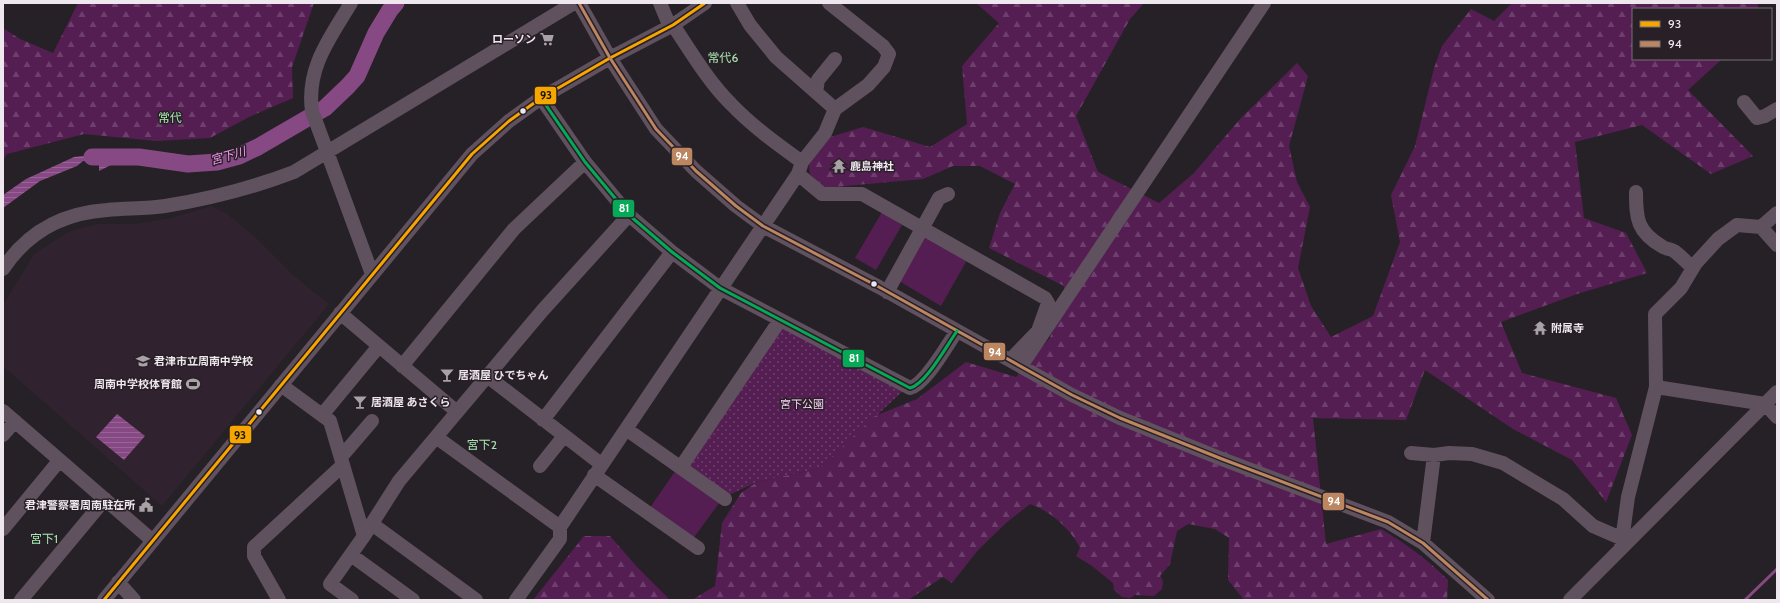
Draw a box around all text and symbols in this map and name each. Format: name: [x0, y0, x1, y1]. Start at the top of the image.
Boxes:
legend: [1632, 8, 1772, 60]
text: 93: [1668, 16, 1681, 31]
supermarket icon: ローソン: [539, 31, 555, 47]
place label: ローソン: [492, 32, 536, 46]
text: 94: [1668, 36, 1682, 51]
district label: 常代6: [708, 50, 739, 65]
line badge: 93: [534, 86, 557, 105]
text: 93: [540, 88, 552, 102]
unlabelled marker: [518, 106, 528, 116]
district label: 常代: [158, 110, 182, 125]
water label: 宮下川: [208, 143, 249, 168]
line badge: 94: [671, 147, 693, 166]
text: 94: [675, 149, 689, 163]
temple icon: 鹿島神社: [831, 158, 847, 174]
place label: 鹿島神社: [850, 159, 894, 173]
line badge: 81: [612, 199, 635, 218]
text: 81: [619, 201, 629, 215]
unlabelled marker: [869, 279, 879, 289]
temple icon: 附属寺: [1532, 320, 1548, 336]
place label: 附属寺: [1551, 321, 1584, 335]
line badge: 94: [983, 342, 1006, 361]
text: 94: [988, 345, 1002, 359]
line badge: 81: [842, 349, 865, 368]
text: 81: [849, 351, 859, 365]
school or university icon: 君津市立周南中学校: [135, 353, 151, 369]
place label: 君津市立周南中学校: [154, 354, 253, 368]
bar icon: 居酒屋 ひでちゃん: [439, 367, 455, 383]
place label: 居酒屋 ひでちゃん: [458, 368, 548, 382]
sports icon: 周南中学校体育館: [185, 376, 201, 392]
place label: 周南中学校体育館: [94, 377, 182, 391]
bar icon: 居酒屋 あさくら: [352, 394, 368, 410]
place label: 居酒屋 あさくら: [371, 395, 450, 409]
park label: 宮下公園: [780, 397, 824, 411]
unlabelled marker: [254, 407, 264, 417]
line badge: 93: [229, 425, 252, 444]
text: 93: [234, 428, 246, 442]
district label: 宮下2: [467, 437, 497, 452]
line badge: 94: [1322, 492, 1345, 511]
text: 94: [1327, 494, 1341, 508]
public building icon: 君津警察署周南駐在所: [138, 497, 154, 513]
place label: 君津警察署周南駐在所: [25, 498, 135, 512]
district label: 宮下1: [30, 531, 58, 546]

